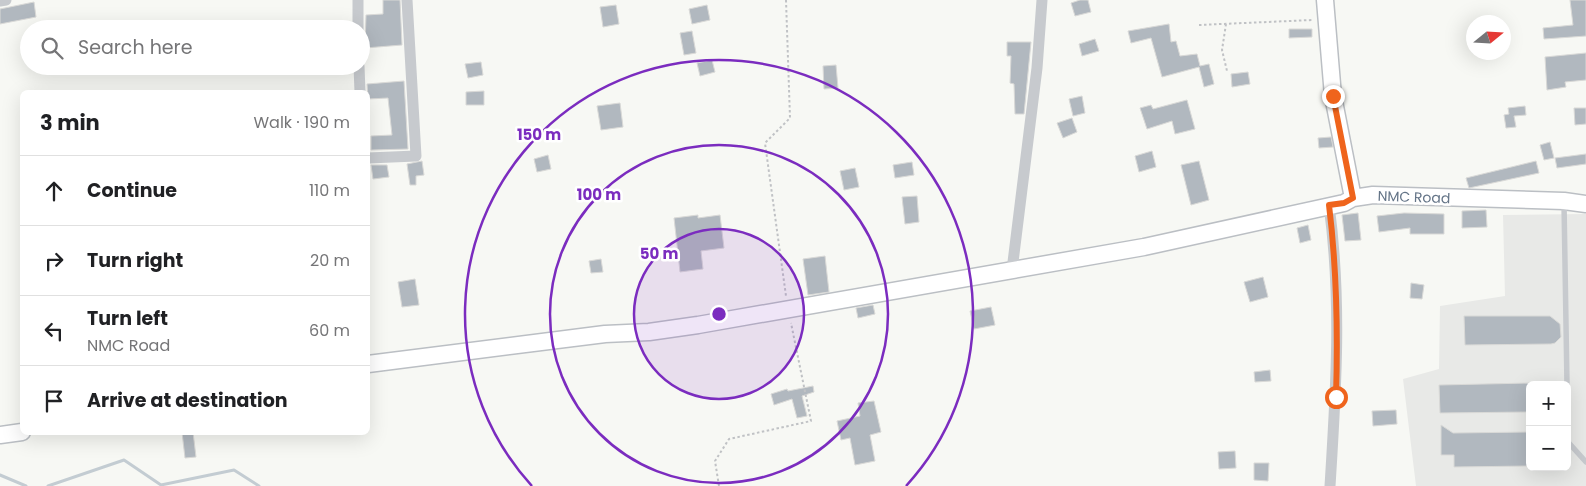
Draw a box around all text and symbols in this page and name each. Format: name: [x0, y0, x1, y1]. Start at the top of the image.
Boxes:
north arrow: [1466, 15, 1511, 60]
search box: [20, 20, 370, 75]
icon: search: [38, 34, 66, 62]
text: Search here: [78, 34, 192, 61]
route end: [1322, 85, 1345, 108]
text: 3 min: [40, 108, 100, 137]
text: Walk · 190 m: [253, 111, 350, 134]
text: 150 m: [517, 124, 561, 145]
icon: ahead: [40, 177, 68, 205]
text: Continue: [87, 177, 177, 204]
text: 110 m: [309, 179, 350, 202]
text: 100 m: [577, 184, 621, 205]
street label: NMC Road: [1377, 186, 1451, 208]
text: 50 m: [640, 243, 678, 264]
icon: right: [40, 247, 68, 275]
text: Turn right: [87, 247, 183, 274]
text: 20 m: [310, 249, 350, 272]
text: Turn left: [87, 305, 168, 332]
centre of rings: [710, 305, 728, 323]
icon: left: [40, 317, 68, 345]
text: 60 m: [309, 319, 350, 342]
text: NMC Road: [87, 334, 170, 357]
map controls: [1526, 381, 1571, 471]
button: +: [1526, 381, 1571, 426]
route start: [1325, 386, 1348, 409]
icon: arrive: [40, 387, 68, 415]
text: Arrive at destination: [87, 387, 288, 414]
button: −: [1526, 426, 1571, 471]

